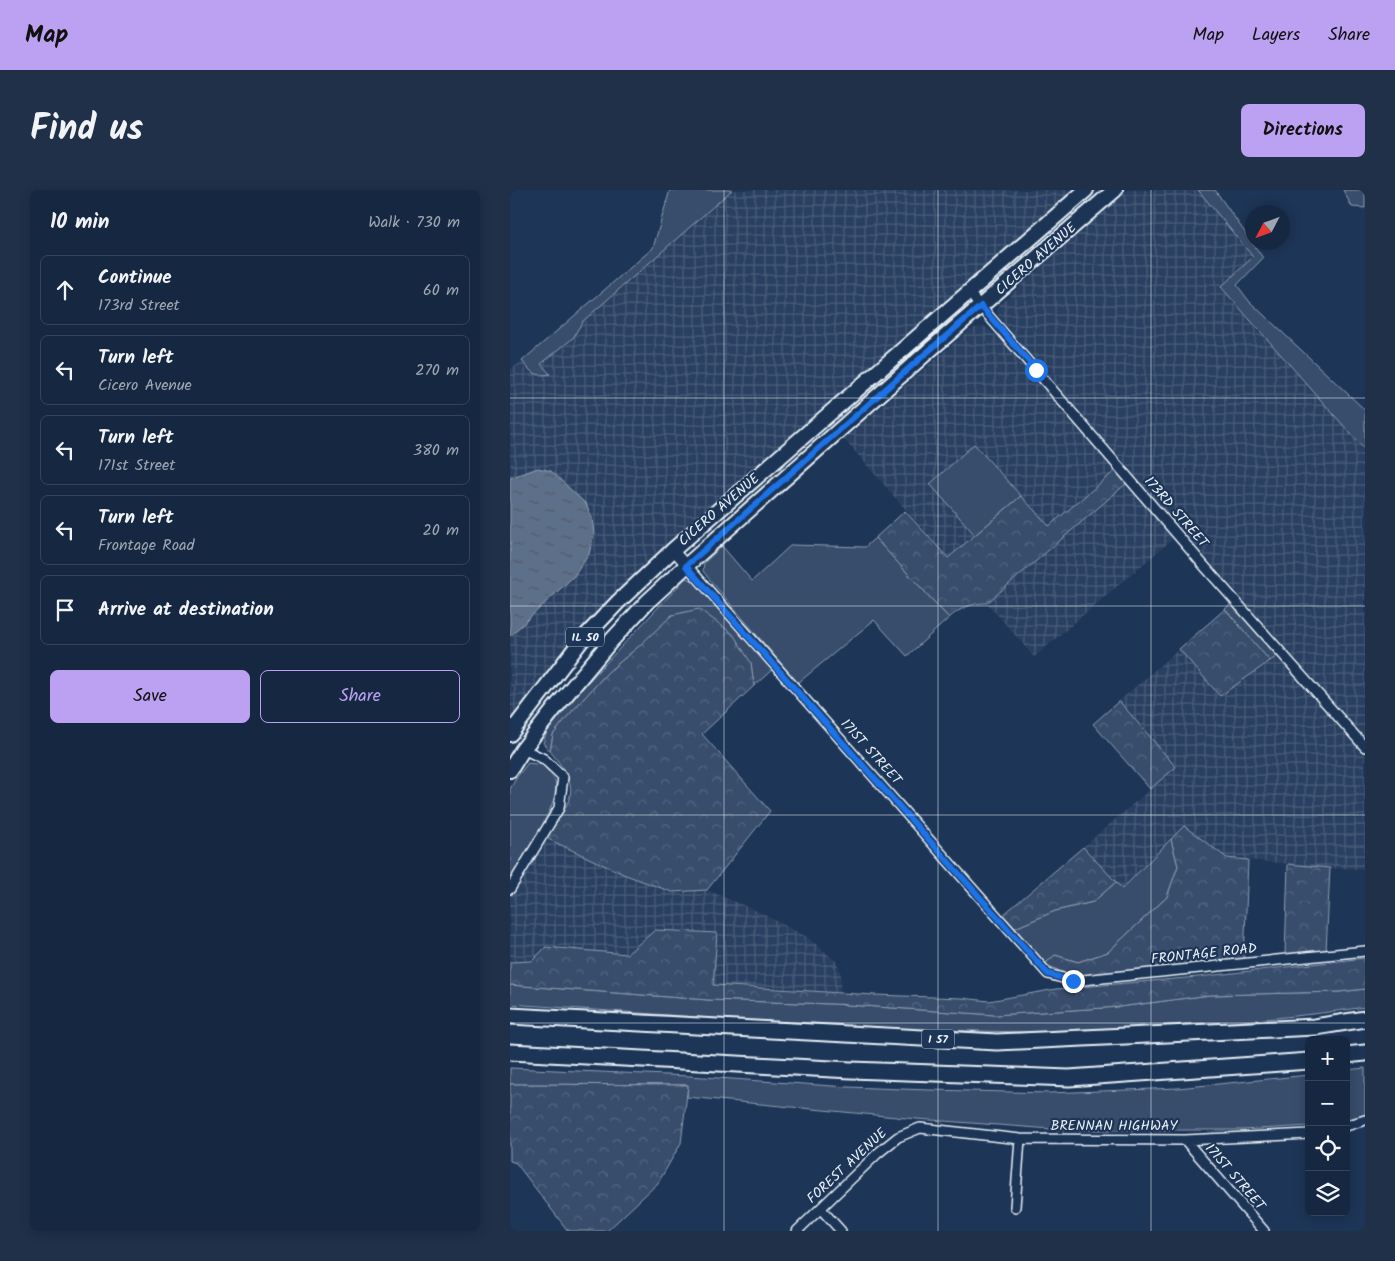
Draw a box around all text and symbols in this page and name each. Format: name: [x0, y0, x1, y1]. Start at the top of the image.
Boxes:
text: Map: [25, 16, 68, 55]
text: Map: [1193, 21, 1224, 50]
text: Layers: [1252, 21, 1300, 50]
text: Share: [1328, 21, 1370, 50]
text: Find us: [30, 102, 143, 158]
button: Directions: [1241, 104, 1365, 157]
north arrow: [1245, 205, 1290, 250]
text: 10 min: [50, 206, 110, 239]
text: Walk · 730 m: [368, 210, 460, 235]
street label: CICERO AVENUE: [990, 217, 1082, 301]
text: Continue: [98, 263, 171, 293]
icon: ahead: [51, 276, 79, 304]
text: 60 m: [423, 278, 459, 303]
text: 173rd Street: [98, 293, 180, 318]
text: Turn left: [98, 343, 173, 373]
icon: left: [51, 356, 79, 384]
text: 270 m: [415, 358, 459, 383]
route start: [1025, 359, 1048, 382]
text: Cicero Avenue: [98, 373, 192, 398]
text: Turn left: [98, 423, 173, 453]
icon: left: [51, 436, 79, 464]
text: 380 m: [413, 438, 459, 463]
text: 171st Street: [98, 453, 175, 478]
street label: CICERO AVENUE: [673, 468, 765, 552]
street label: 173RD STREET: [1139, 471, 1214, 554]
text: Turn left: [98, 503, 173, 533]
icon: left: [51, 516, 79, 544]
text: 20 m: [423, 518, 459, 543]
text: Frontage Road: [98, 533, 194, 558]
text: Arrive at destination: [98, 595, 274, 625]
icon: arrive: [51, 596, 79, 624]
road number: IL 50: [566, 628, 604, 647]
button: Save: [50, 670, 250, 723]
button: Share: [260, 670, 460, 723]
street label: 171ST STREET: [835, 714, 908, 791]
street label: FRONTAGE ROAD: [1150, 938, 1258, 970]
route end: [1062, 970, 1085, 993]
road number: I 57: [922, 1030, 954, 1049]
map controls: [1305, 1036, 1350, 1216]
button: +: [1305, 1036, 1350, 1081]
button: −: [1305, 1081, 1350, 1126]
street label: BRENNAN HIGHWAY: [1050, 1115, 1178, 1137]
street label: FOREST AVENUE: [802, 1122, 893, 1209]
button: locate: [1305, 1126, 1350, 1171]
street label: 171ST STREET: [1200, 1139, 1271, 1217]
button: layers: [1305, 1171, 1350, 1216]

